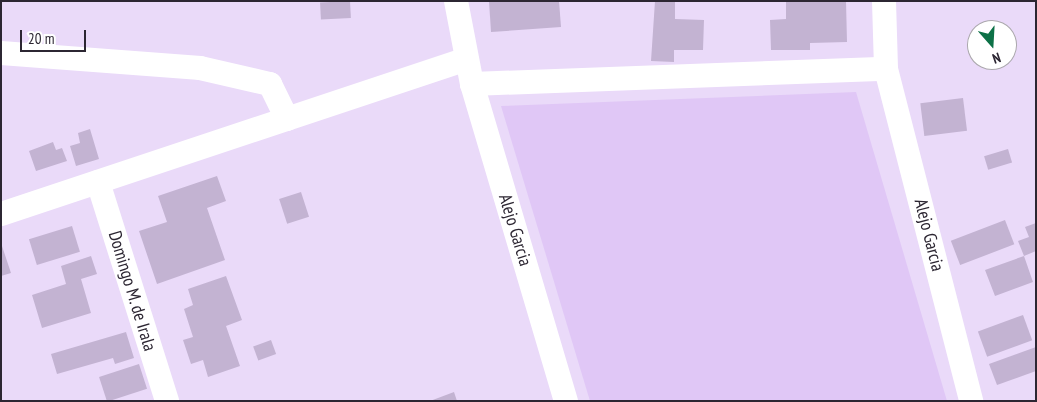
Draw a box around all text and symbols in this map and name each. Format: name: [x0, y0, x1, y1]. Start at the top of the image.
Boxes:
scale bar: [22, 20, 89, 52]
north arrow: [967, 20, 1017, 70]
text: 20 m: [28, 29, 54, 48]
text: N: [990, 48, 1003, 68]
street label: Alejo Garcia: [494, 191, 536, 269]
street label: Alejo Garcia: [910, 196, 948, 274]
street label: Domingo M. de Irala: [103, 228, 161, 354]

